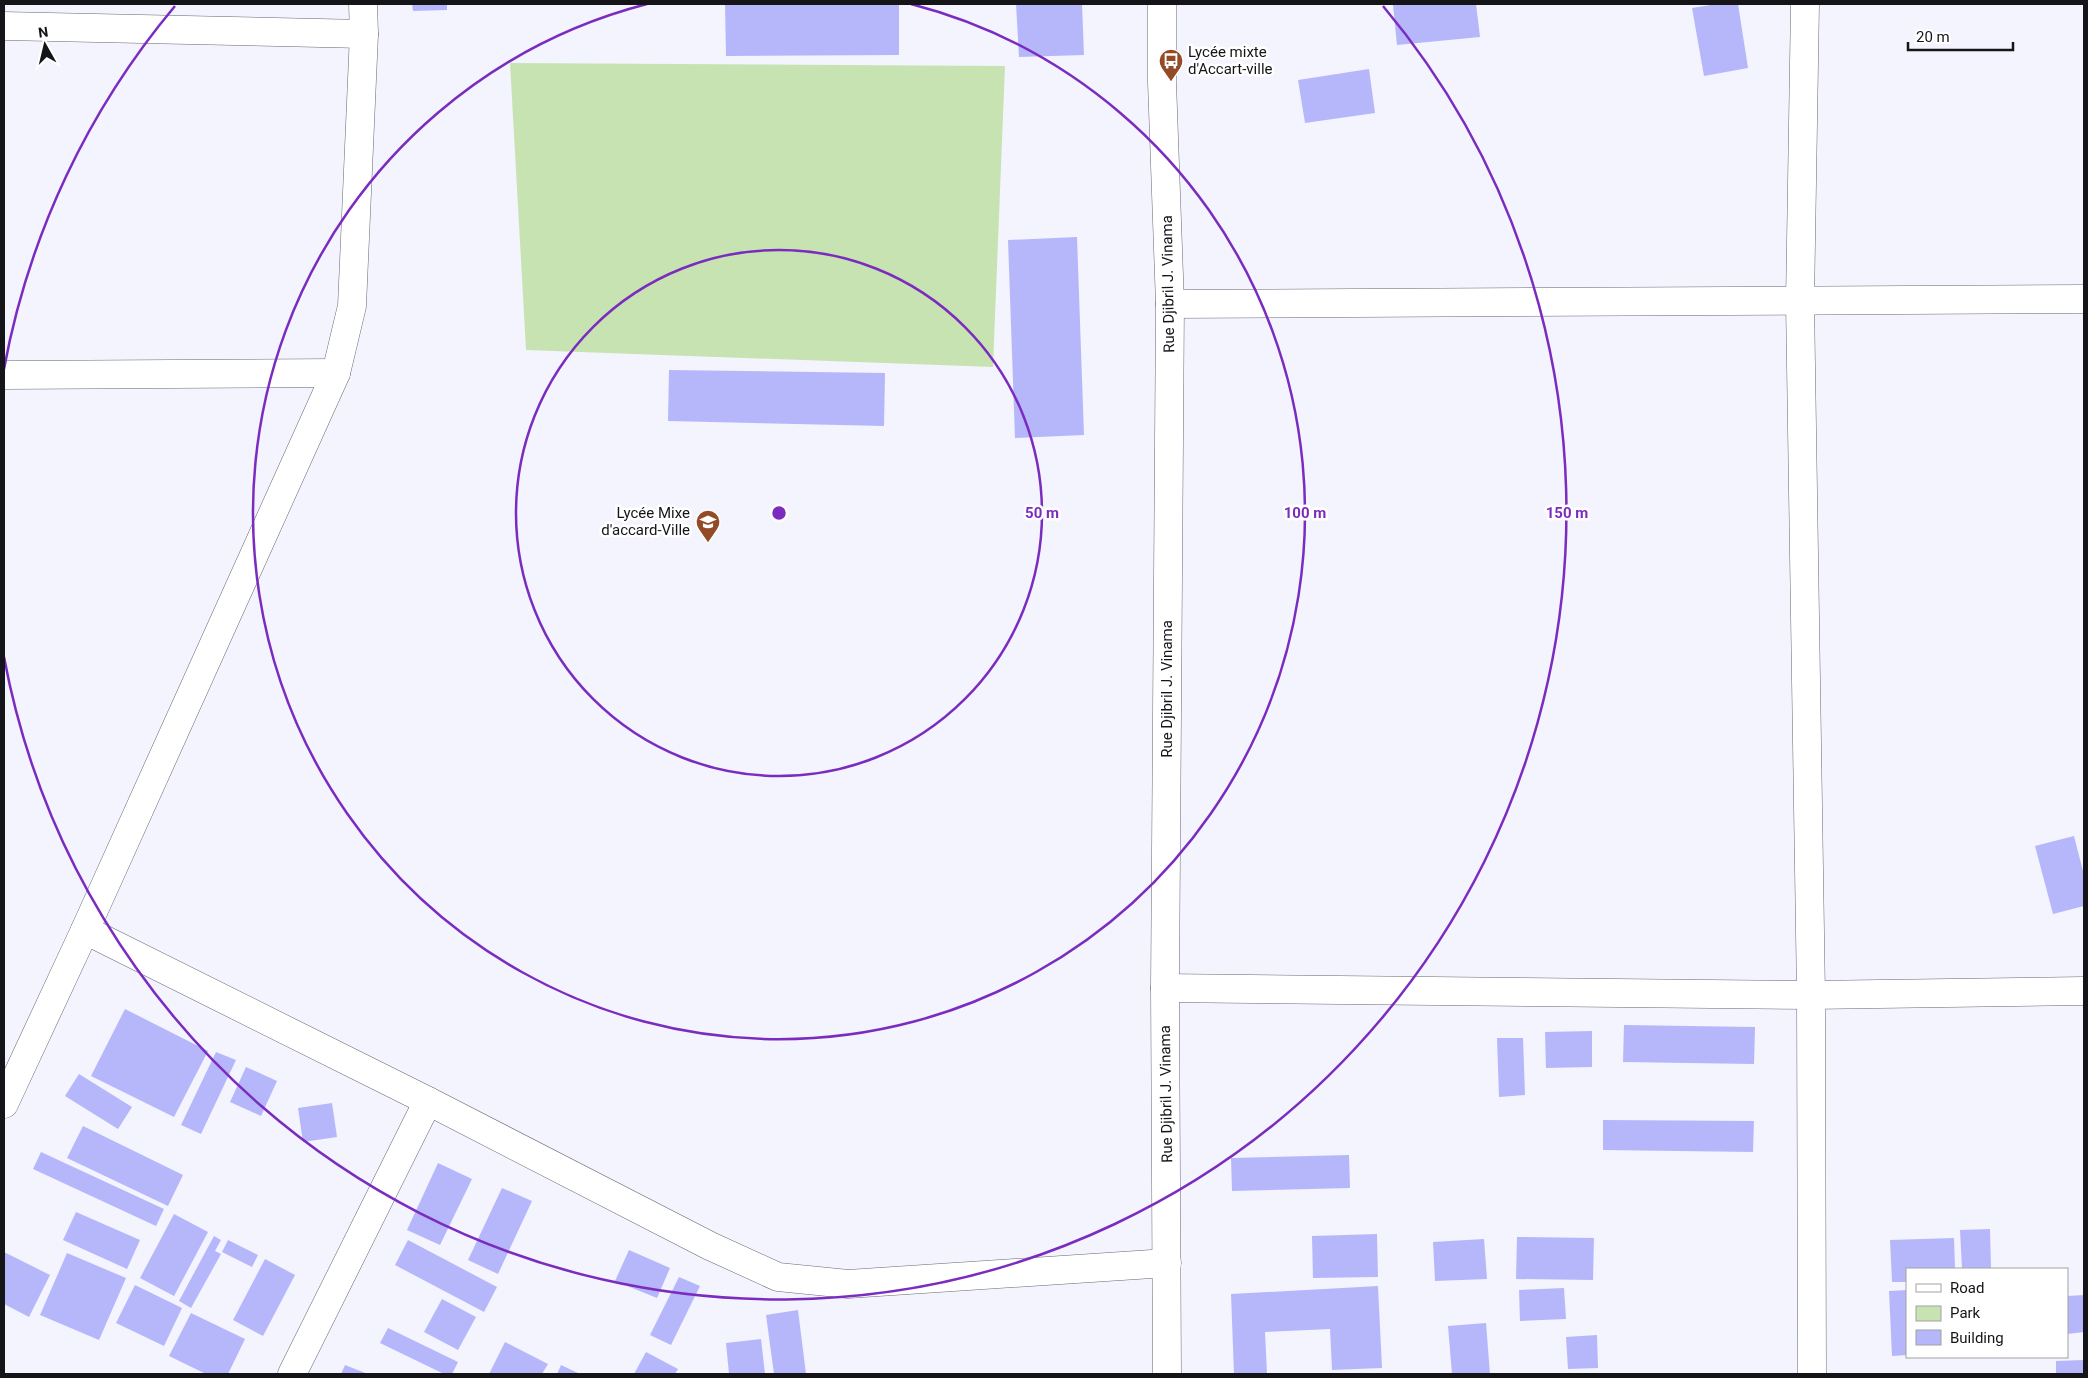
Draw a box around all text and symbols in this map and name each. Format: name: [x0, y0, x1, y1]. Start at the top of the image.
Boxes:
north arrow: [20, 20, 70, 70]
scale bar: [1908, 20, 2013, 52]
text: N: [37, 24, 49, 41]
text: 20 m: [1916, 28, 1950, 46]
place label: Lycée mixte d'Accart-ville: [1188, 43, 1273, 78]
bus stop icon: Lycée mixte d'Accart-ville: [1158, 48, 1184, 82]
street label: Rue Djibril J. Vinama: [1158, 215, 1178, 353]
place label: Lycée Mixe d'accard-Ville: [601, 504, 690, 539]
centre of rings: [770, 504, 788, 522]
text: 50 m: [1025, 504, 1059, 522]
text: 100 m: [1284, 504, 1326, 522]
text: 150 m: [1546, 504, 1588, 522]
school or university icon: Lycée Mixe d'accard-Ville: [695, 509, 721, 543]
street label: Rue Djibril J. Vinama: [1158, 620, 1176, 758]
street label: Rue Djibril J. Vinama: [1156, 1025, 1176, 1163]
legend: [1906, 1268, 2068, 1358]
text: Road: [1950, 1279, 1984, 1297]
text: Park: [1950, 1304, 1981, 1322]
text: Building: [1950, 1329, 2004, 1347]

